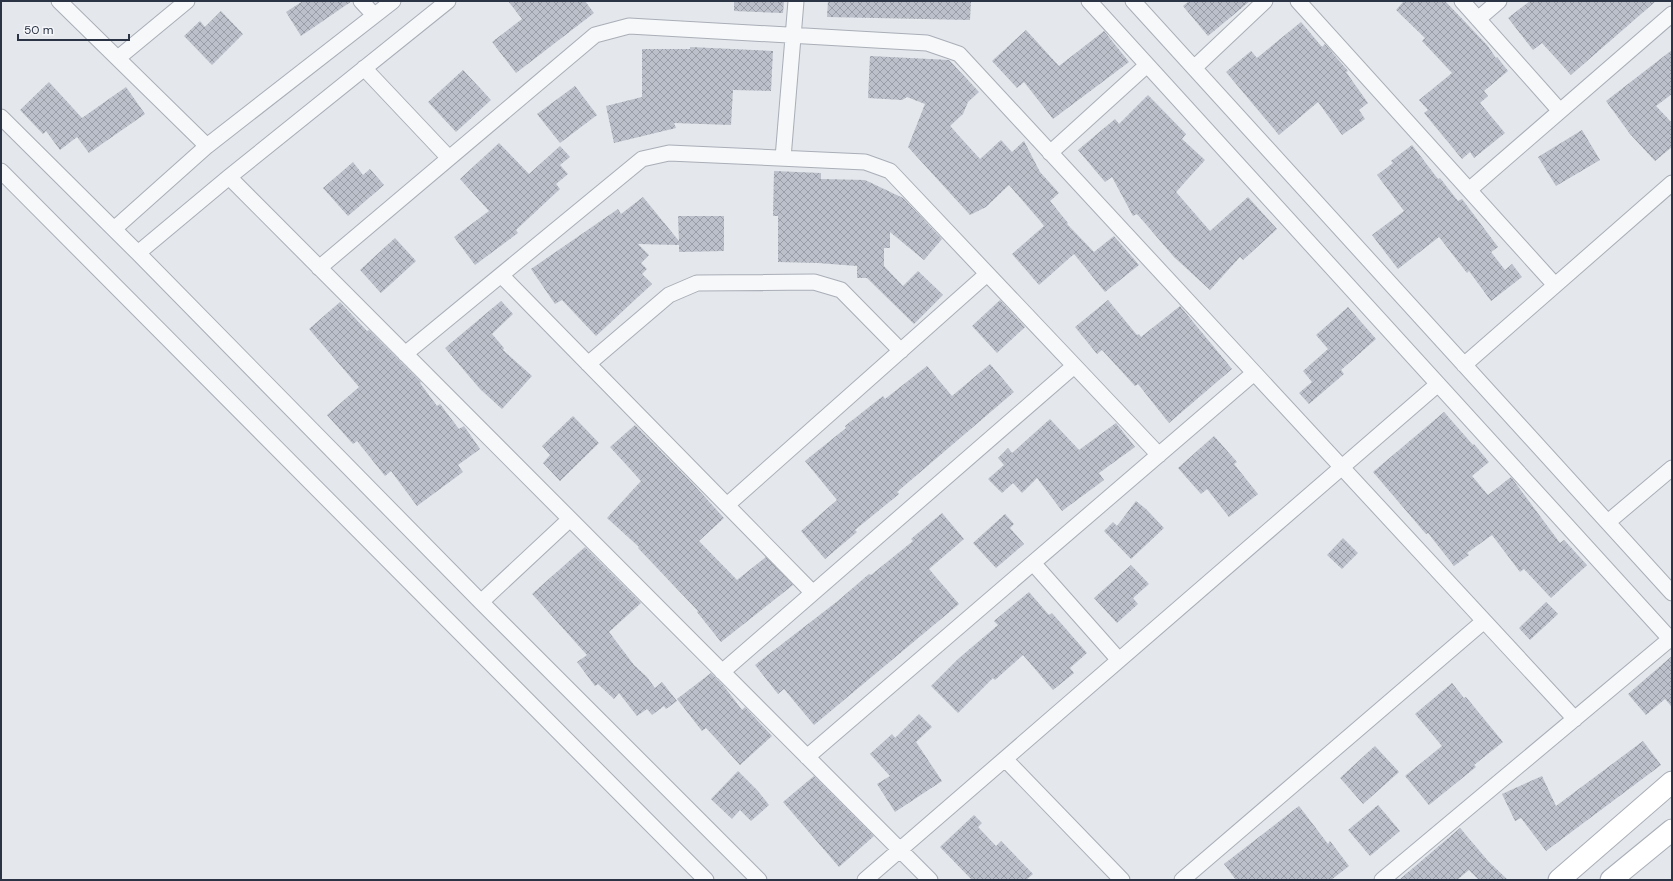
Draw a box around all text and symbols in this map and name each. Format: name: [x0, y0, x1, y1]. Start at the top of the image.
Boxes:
scale bar: [18, 16, 129, 42]
text: 50 m: [24, 22, 53, 38]

